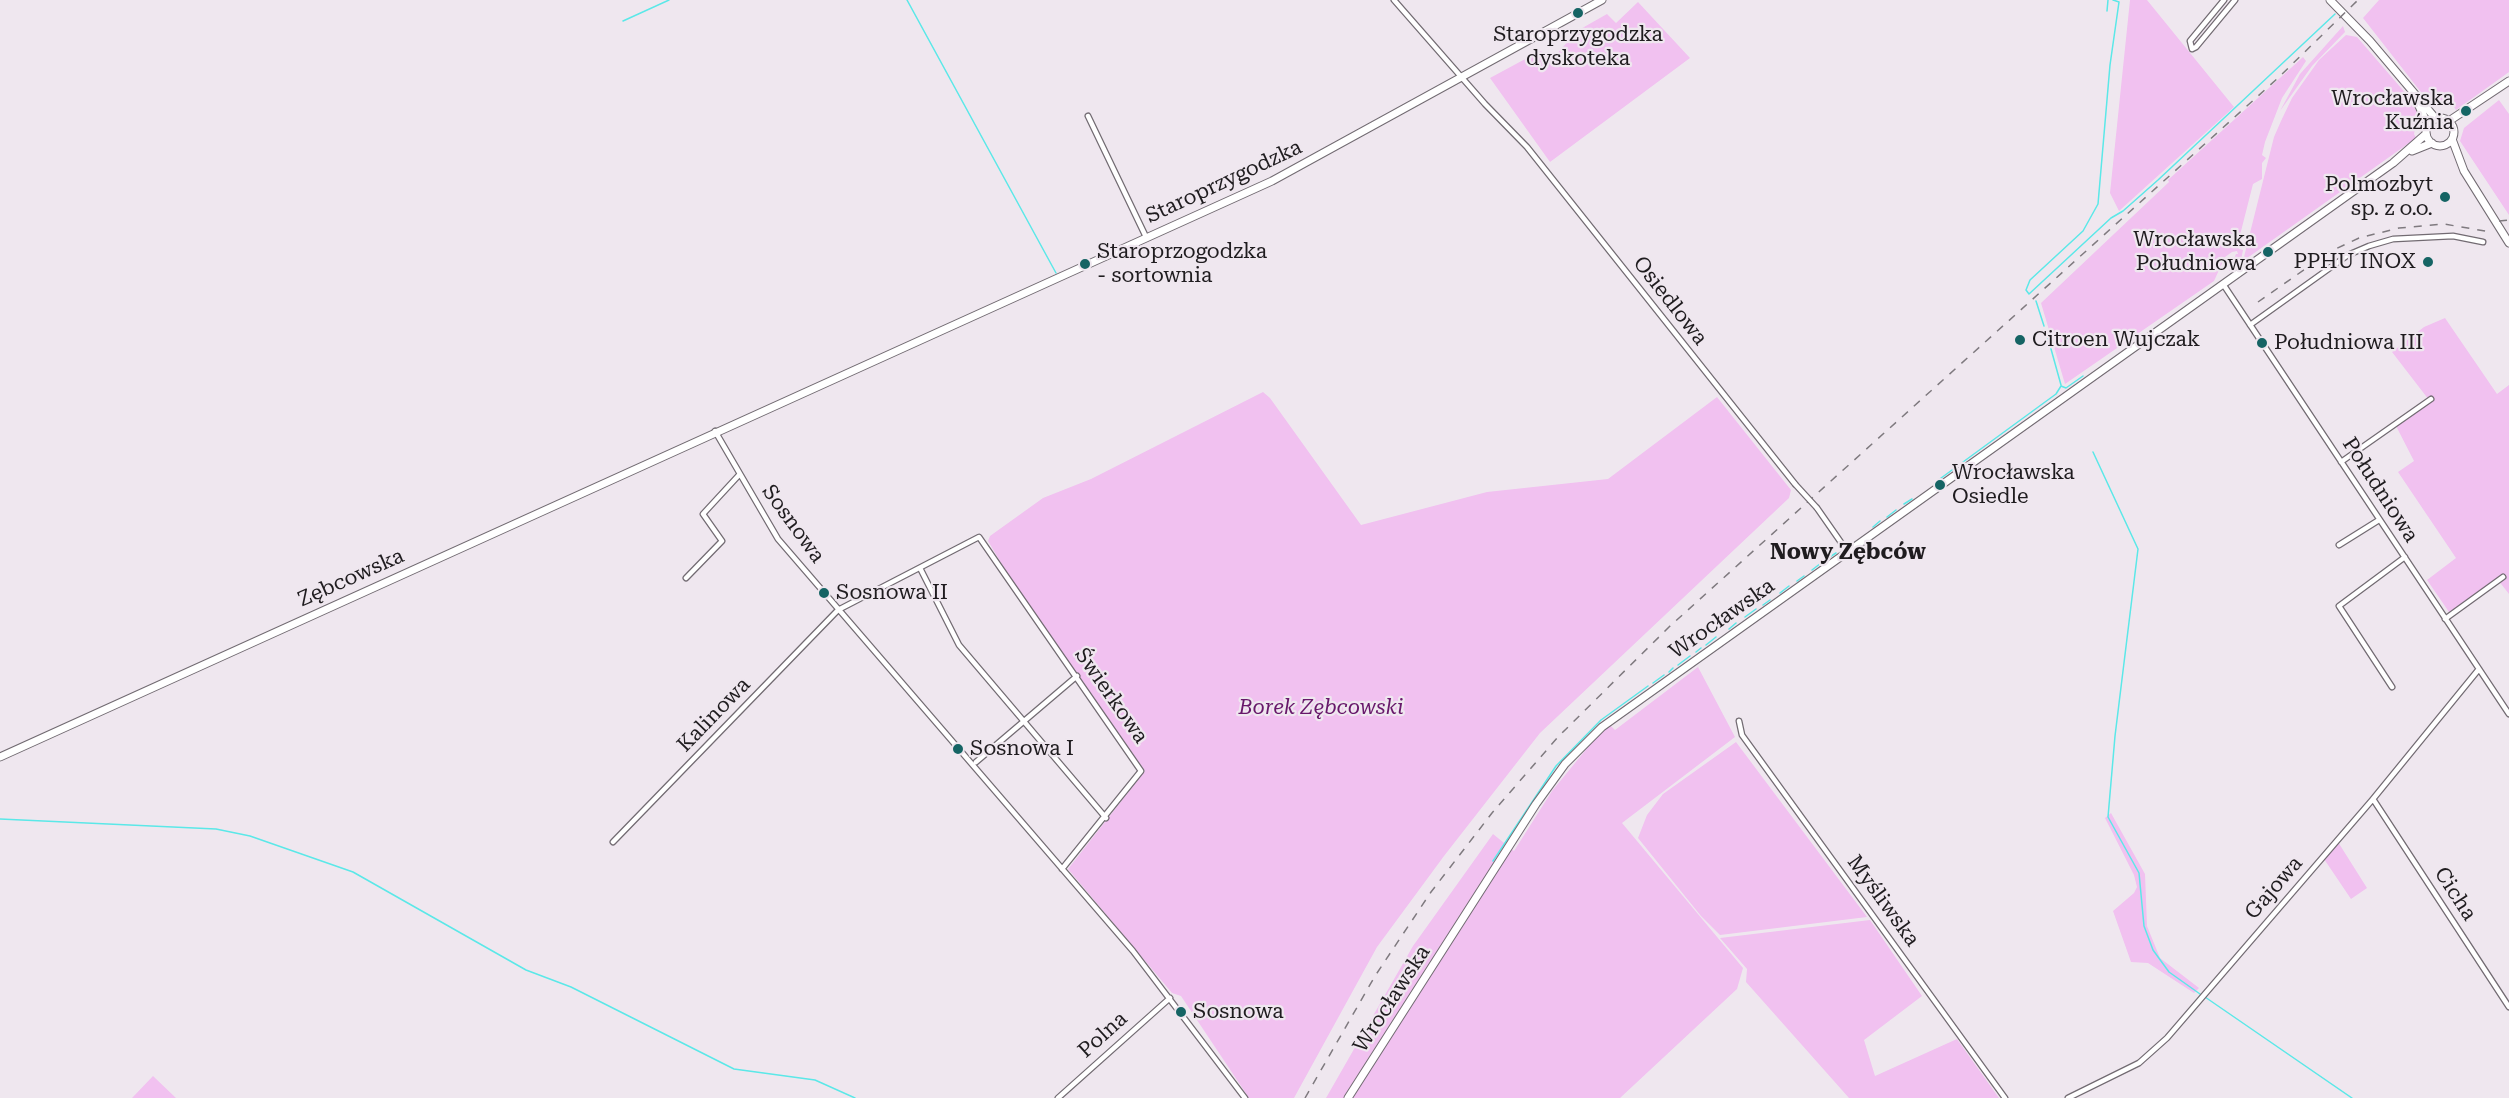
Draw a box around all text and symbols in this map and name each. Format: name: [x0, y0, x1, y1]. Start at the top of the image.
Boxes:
marker: Staroprzygodzka dyskoteka: [1571, 6, 1585, 20]
place label: Staroprzygodzka dyskoteka: [1493, 22, 1663, 72]
place label: Wrocławska Kuźnia: [2331, 86, 2454, 136]
marker: Wrocławska Kuźnia: [2459, 104, 2473, 118]
street label: Staroprzygodzka: [1142, 135, 1306, 229]
place label: Polmozbyt sp. z o.o.: [2325, 172, 2433, 222]
marker: Polmozbyt sp. z o.o.: [2438, 190, 2452, 204]
place label: Wrocławska Południowa: [2133, 227, 2256, 277]
place label: Staroprzogodzka - sortownia: [1097, 239, 1267, 289]
marker: Wrocławska Południowa: [2261, 245, 2275, 259]
place label: PPHU INOX: [2293, 249, 2416, 275]
street label: Osiedlowa: [1627, 252, 1713, 350]
marker: PPHU INOX: [2421, 255, 2435, 269]
marker: Staroprzogodzka - sortownia: [1078, 257, 1092, 271]
place label: Citroen Wujczak: [2032, 327, 2200, 353]
place label: Południowa III: [2274, 330, 2423, 356]
marker: Citroen Wujczak: [2013, 333, 2027, 347]
marker: Południowa III: [2255, 336, 2269, 350]
street label: Południowa: [2337, 433, 2423, 547]
place label: Wrocławska Osiedle: [1952, 460, 2075, 510]
marker: Wrocławska Osiedle: [1933, 478, 1947, 492]
street label: Sosnowa: [756, 480, 830, 568]
district label: Nowy Zębców: [1770, 540, 1926, 566]
street label: Zębcowska: [294, 543, 408, 613]
street label: Wrocławska: [1665, 573, 1779, 665]
place label: Sosnowa II: [836, 580, 948, 606]
marker: Sosnowa II: [817, 586, 831, 600]
street label: Świerkowa: [1069, 643, 1153, 749]
street label: Kalinowa: [672, 672, 756, 758]
park label: Borek Zębcowski: [1238, 695, 1404, 721]
place label: Sosnowa I: [970, 736, 1074, 762]
marker: Sosnowa I: [951, 742, 965, 756]
street label: Myśliwska: [1842, 851, 1924, 951]
street label: Gajowa: [2240, 851, 2308, 925]
street label: Cicha: [2428, 863, 2482, 925]
street label: Wrocławska: [1348, 941, 1436, 1057]
place label: Sosnowa: [1193, 999, 1284, 1025]
marker: Sosnowa: [1174, 1005, 1188, 1019]
street label: Polna: [1073, 1006, 1133, 1064]

